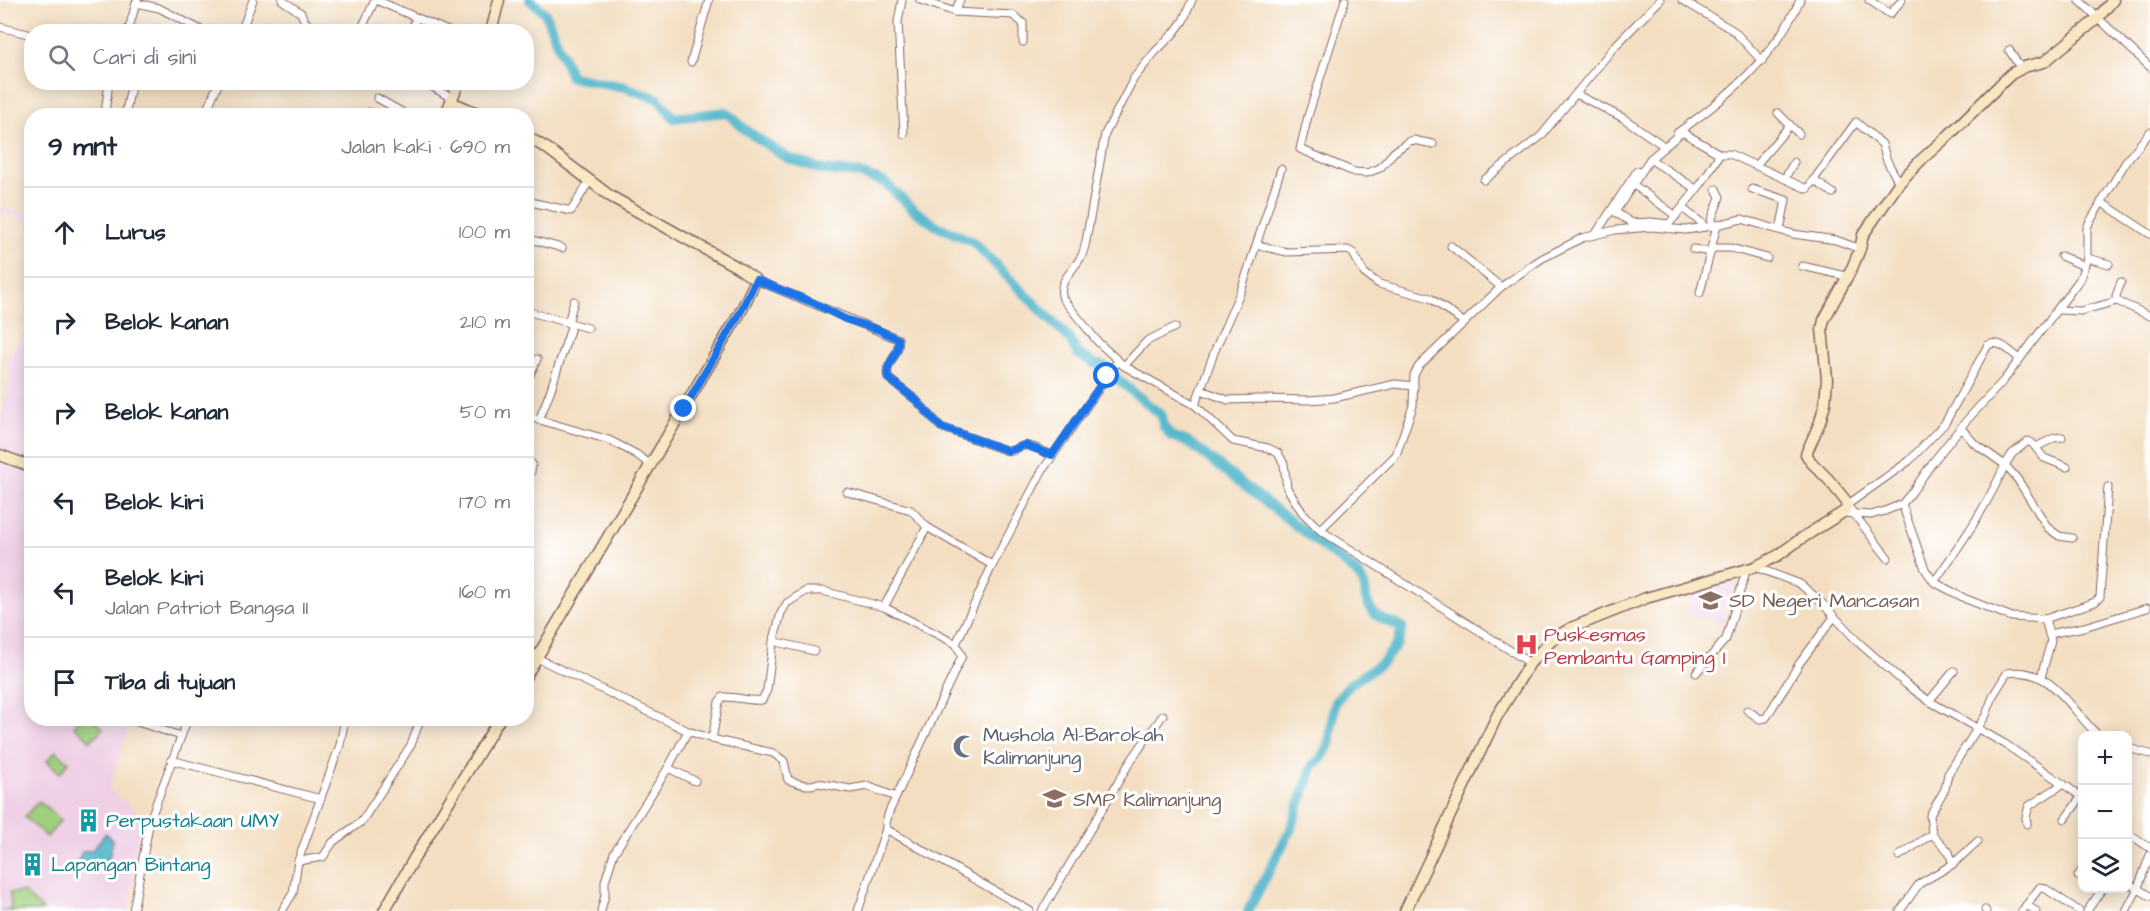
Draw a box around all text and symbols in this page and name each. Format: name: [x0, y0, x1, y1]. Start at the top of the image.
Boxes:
search box: [24, 24, 534, 90]
icon: search: [45, 41, 78, 74]
text: Cari di sini: [93, 42, 196, 73]
text: 9 mnt: [48, 129, 117, 165]
text: Jalan kaki · 690 m: [341, 133, 510, 161]
icon: ahead: [48, 216, 81, 249]
text: Lurus: [105, 217, 166, 248]
text: 100 m: [459, 218, 510, 246]
icon: right: [48, 306, 81, 339]
text: Belok kanan: [105, 307, 229, 338]
text: 210 m: [460, 308, 510, 336]
route start: [1093, 362, 1119, 388]
route end: [670, 395, 696, 421]
icon: right: [48, 396, 81, 429]
text: Belok kanan: [105, 397, 229, 428]
text: 50 m: [460, 398, 510, 426]
icon: left: [48, 486, 81, 519]
text: Belok kiri: [105, 487, 203, 518]
text: 170 m: [459, 488, 510, 516]
text: Belok kiri: [105, 563, 203, 594]
icon: left: [48, 576, 81, 609]
text: 160 m: [459, 578, 510, 606]
school or university icon: SD Negeri Mancasan: [1698, 587, 1724, 613]
place label: SD Negeri Mancasan: [1729, 587, 1919, 616]
text: Jalan Patriot Bangsa II: [105, 594, 309, 622]
place label: Puskesmas Pembantu Gamping I: [1544, 621, 1726, 673]
hospital icon: Puskesmas Pembantu Gamping I: [1513, 632, 1539, 658]
icon: arrive: [48, 666, 81, 699]
text: Tiba di tujuan: [105, 667, 235, 698]
place label: Mushola Al-Barokah Kalimanjung: [983, 721, 1164, 773]
map controls: [2078, 731, 2132, 893]
button: +: [2078, 731, 2132, 785]
mosque icon: Mushola Al-Barokah Kalimanjung: [952, 733, 978, 759]
button: −: [2078, 785, 2132, 839]
school or university icon: SMP Kalimanjung: [1042, 786, 1068, 812]
place label: SMP Kalimanjung: [1073, 786, 1221, 815]
building icon: Perpustakaan UMY: [75, 807, 101, 833]
place label: Perpustakaan UMY: [106, 807, 280, 835]
button: layers: [2078, 839, 2132, 893]
building icon: Lapangan Bintang: [20, 851, 46, 877]
place label: Lapangan Bintang: [51, 851, 211, 880]

